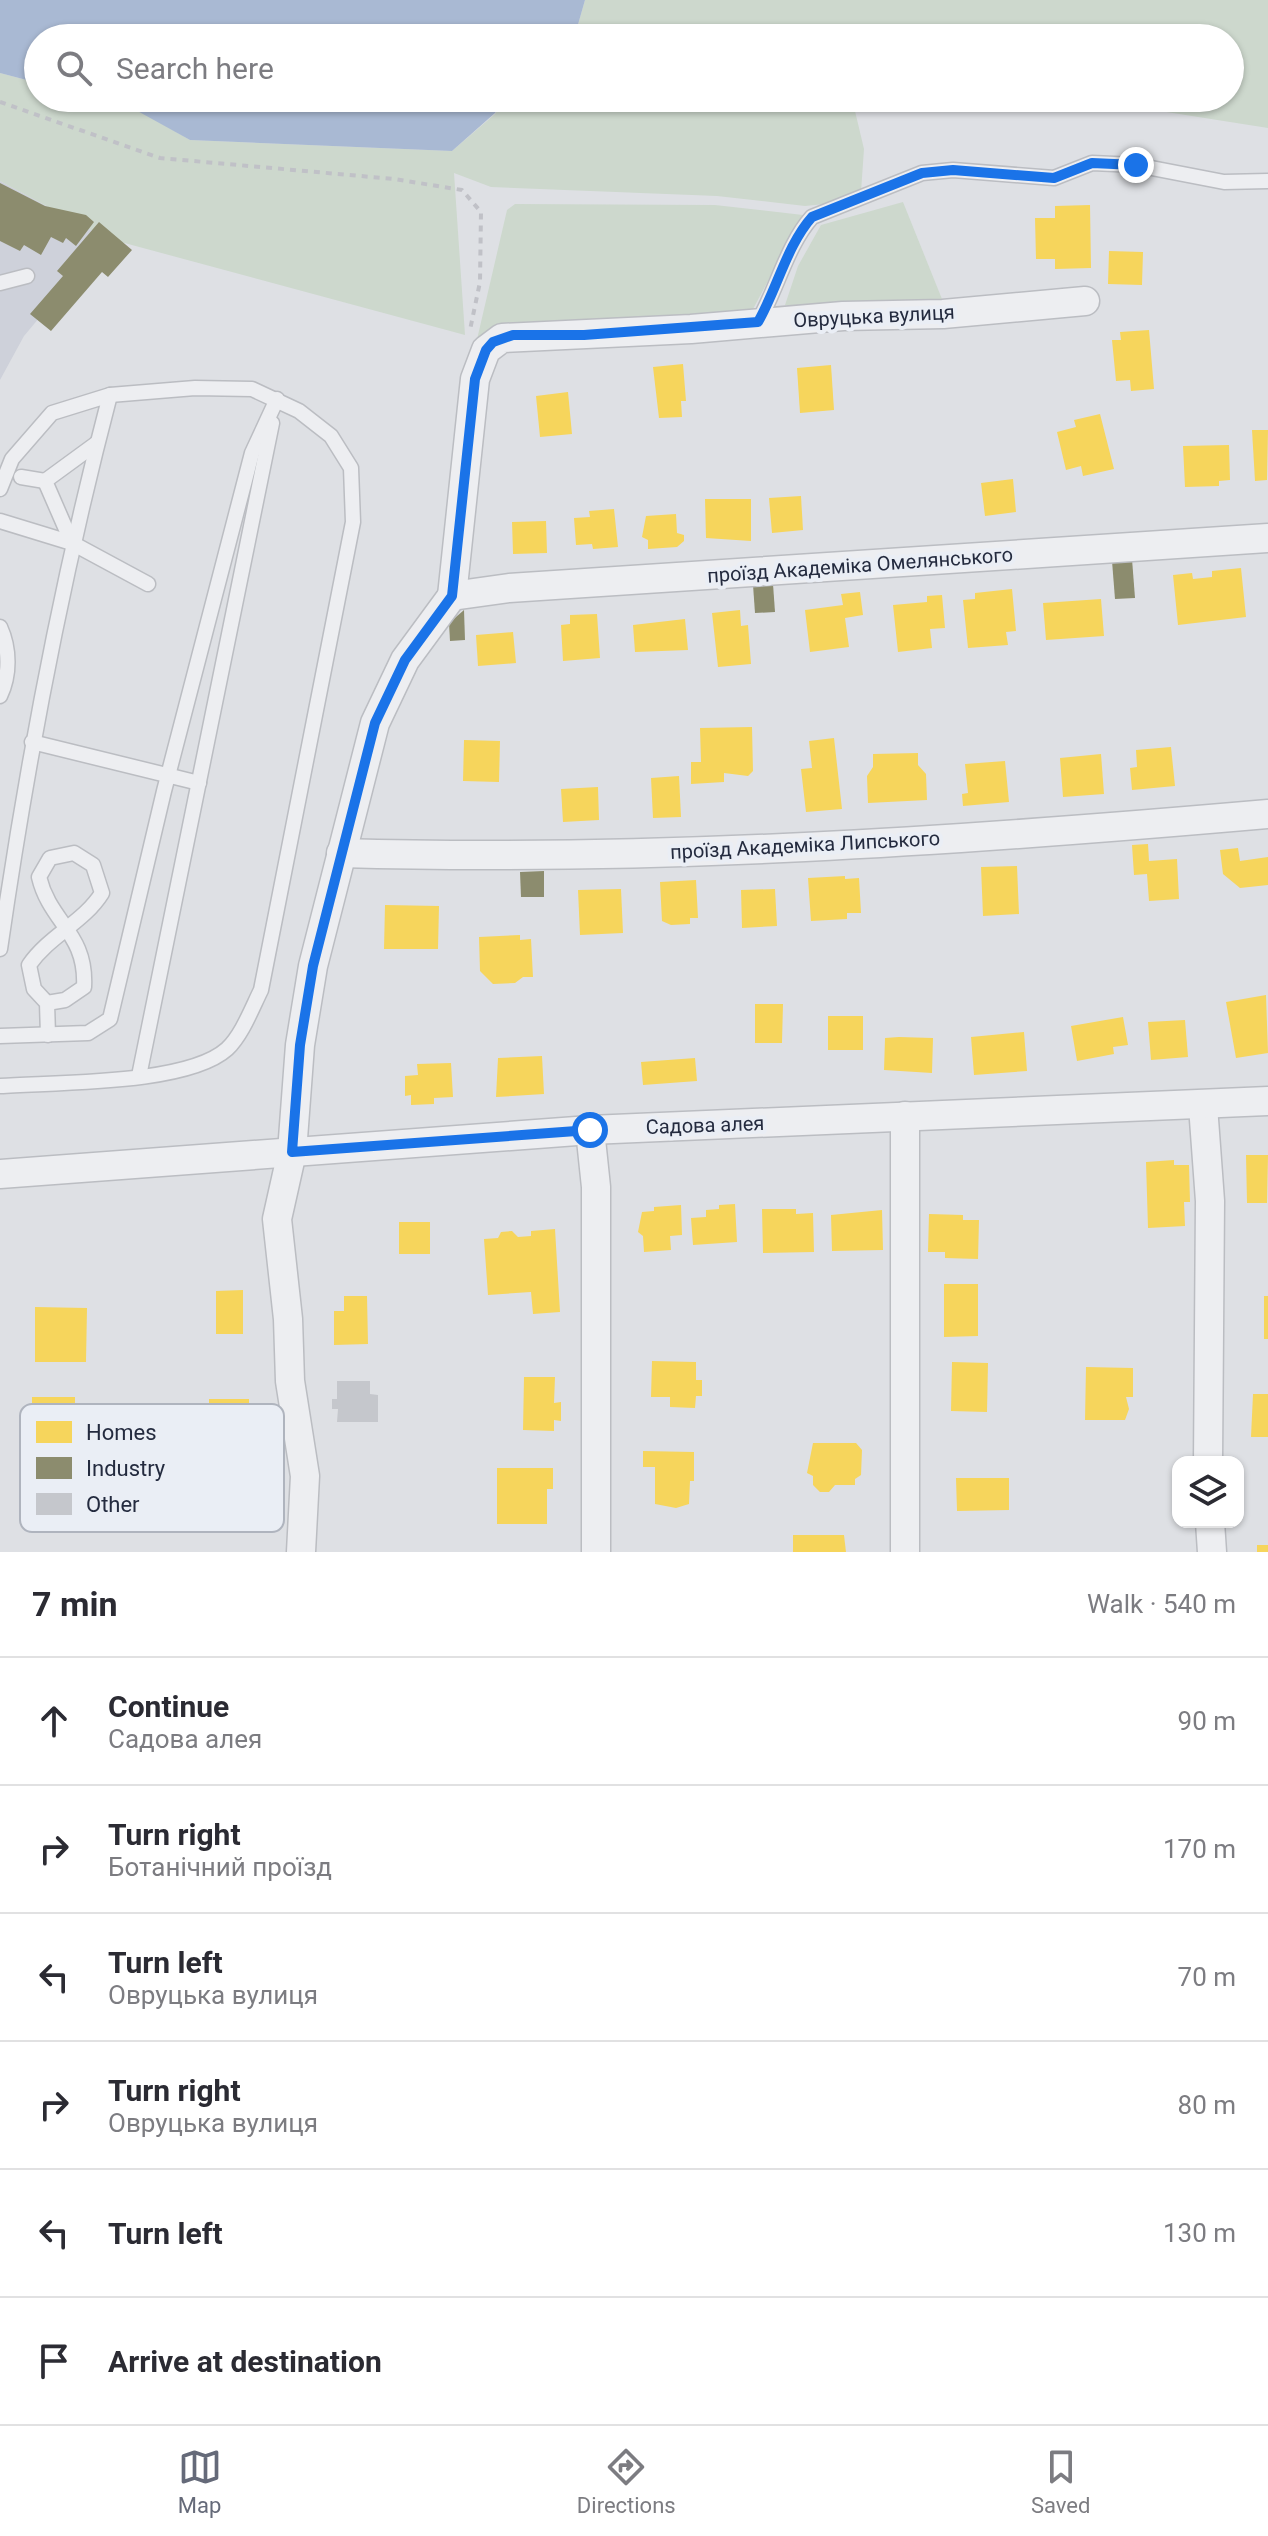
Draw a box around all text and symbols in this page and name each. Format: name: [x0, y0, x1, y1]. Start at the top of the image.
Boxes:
search box: [24, 24, 1244, 112]
icon: search: [52, 46, 96, 90]
text: Search here: [116, 51, 274, 86]
route end: [1118, 147, 1154, 183]
street label: Овруцька вулиця: [793, 300, 955, 332]
street label: проїзд Академіка Омелянського: [706, 542, 1014, 588]
street label: проїзд Академіка Липського: [669, 826, 941, 864]
street label: Садова алея: [645, 1111, 765, 1139]
route start: [572, 1112, 608, 1148]
legend: [20, 1404, 284, 1532]
text: Homes: [86, 1420, 157, 1445]
text: Industry: [86, 1456, 166, 1481]
map controls: [1172, 1456, 1244, 1528]
button: layers: [1172, 1456, 1244, 1528]
text: Other: [86, 1492, 140, 1517]
text: 7 min: [32, 1584, 117, 1624]
text: Walk · 540 m: [1087, 1589, 1236, 1619]
text: Continue: [108, 1689, 229, 1724]
icon: ahead: [32, 1699, 76, 1743]
text: 90 m: [1178, 1706, 1236, 1736]
text: Садова алея: [108, 1724, 262, 1754]
text: Turn right: [108, 1817, 241, 1852]
icon: right: [32, 1827, 76, 1871]
text: 170 m: [1163, 1834, 1236, 1864]
text: Ботанічний проїзд: [108, 1852, 332, 1882]
text: Turn left: [108, 1945, 223, 1980]
icon: left: [32, 1955, 76, 1999]
text: 70 m: [1178, 1962, 1236, 1992]
text: Овруцька вулиця: [108, 1980, 318, 2010]
text: Turn right: [108, 2073, 241, 2108]
icon: right: [32, 2083, 76, 2127]
text: 80 m: [1178, 2090, 1236, 2120]
text: Овруцька вулиця: [108, 2108, 318, 2138]
icon: left: [32, 2211, 76, 2255]
text: Turn left: [108, 2216, 223, 2251]
text: 130 m: [1163, 2218, 1236, 2248]
icon: arrive: [32, 2339, 76, 2383]
text: Arrive at destination: [108, 2344, 382, 2379]
tab: Map: [178, 2445, 222, 2518]
tab: Directions: [577, 2445, 676, 2518]
tab: Saved: [1031, 2445, 1090, 2518]

